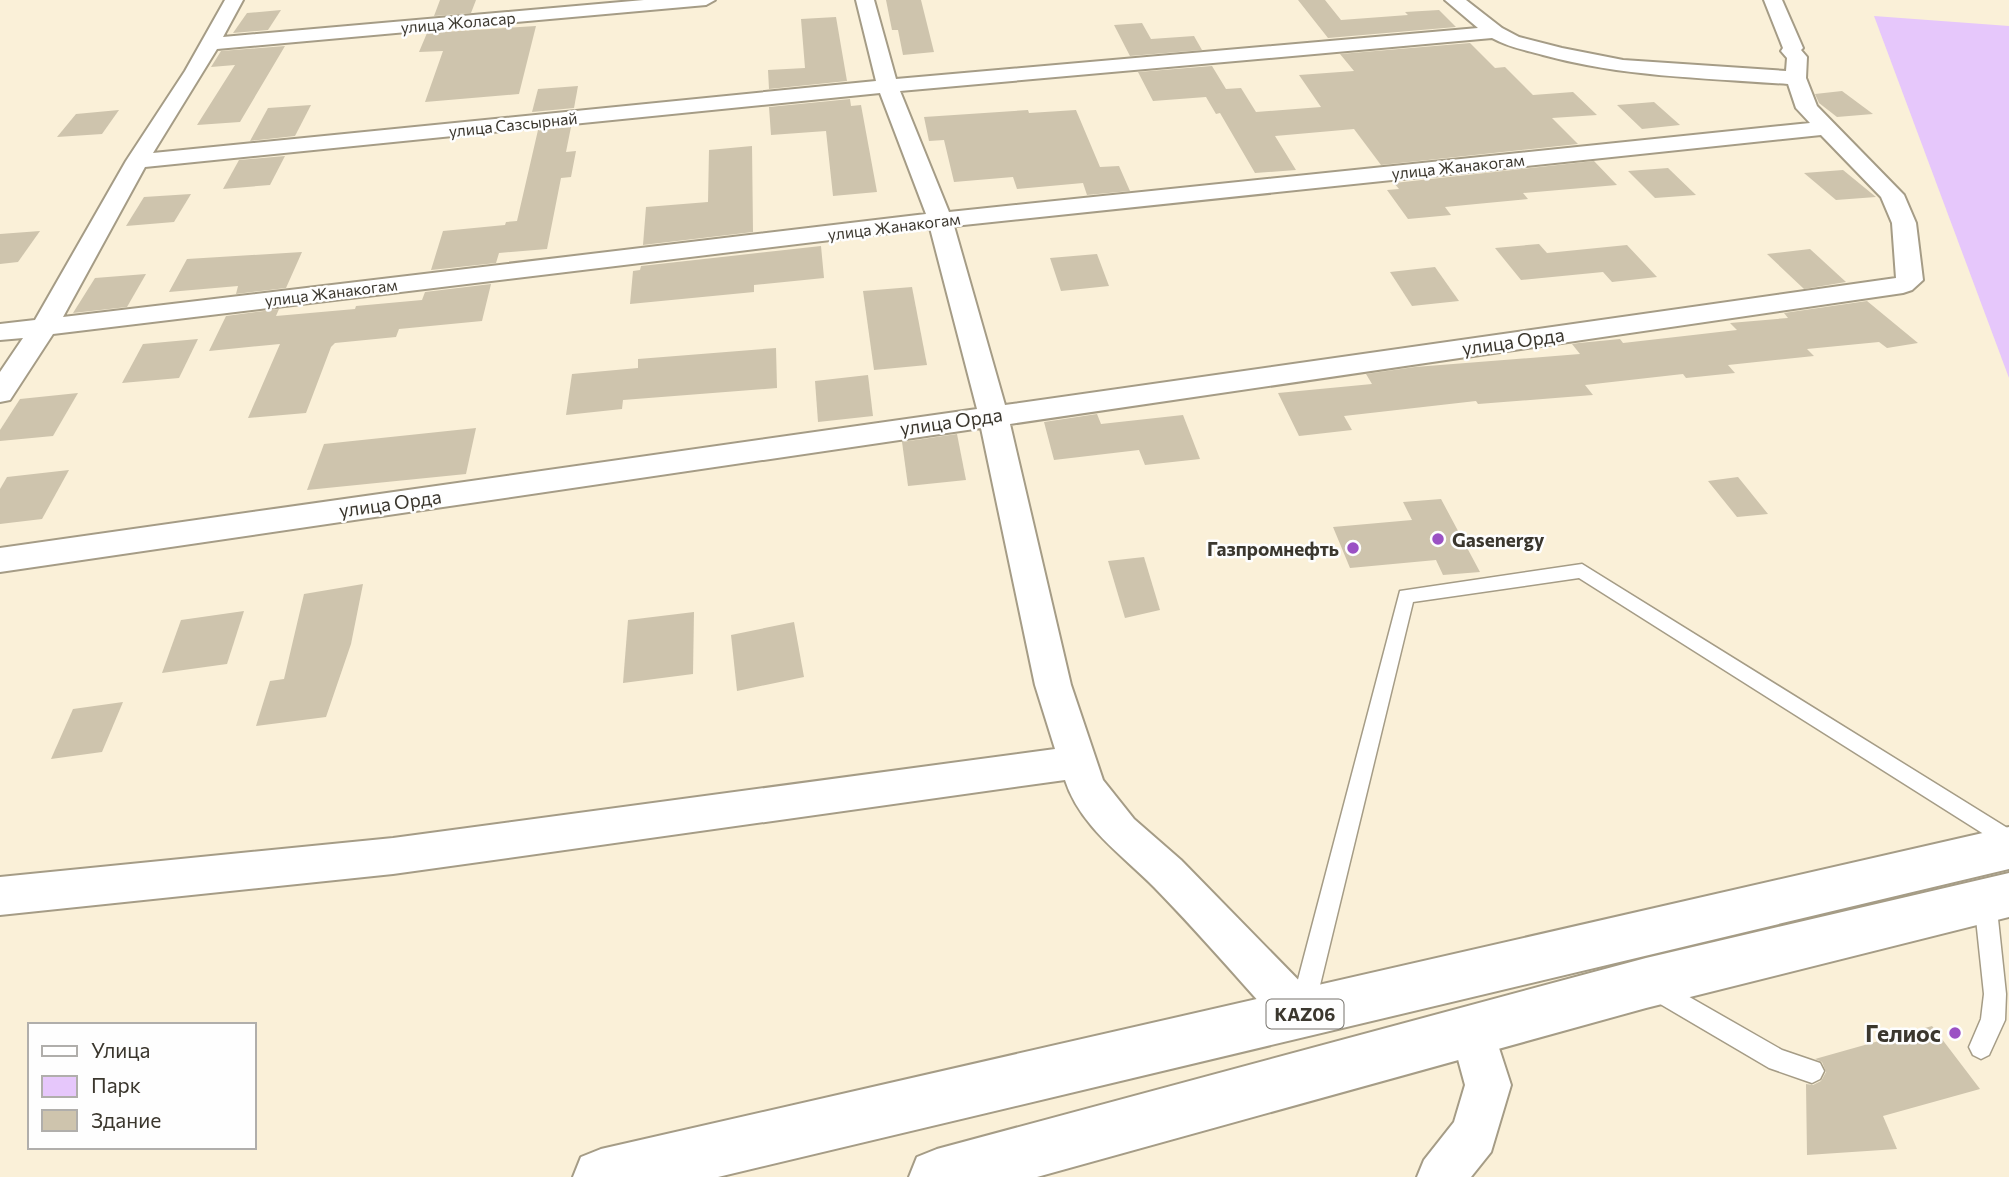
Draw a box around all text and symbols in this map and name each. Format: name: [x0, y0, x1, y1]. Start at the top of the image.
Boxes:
street label: улица Жоласар: [400, 8, 516, 36]
street label: улица Сазсырнай: [448, 108, 578, 140]
street label: улица Жанакогам: [1391, 150, 1525, 182]
street label: улица Жанакогам: [827, 208, 961, 244]
street label: улица Жанакогам: [264, 274, 398, 310]
street label: улица Орда: [1460, 322, 1566, 360]
street label: улица Орда: [898, 402, 1004, 440]
street label: улица Орда: [337, 484, 443, 522]
place label: Gasenergy: [1452, 528, 1545, 551]
marker: Gasenergy: [1430, 531, 1446, 547]
place label: Газпромнефть: [1207, 537, 1339, 560]
marker: Газпромнефть: [1345, 540, 1361, 556]
road number: KАZ06: [1266, 1000, 1344, 1028]
place label: Гелиос: [1865, 1019, 1941, 1047]
legend: [28, 1023, 256, 1149]
marker: Гелиос: [1947, 1025, 1963, 1041]
text: Улица: [91, 1037, 150, 1062]
text: Парк: [91, 1072, 141, 1097]
text: Здание: [91, 1107, 161, 1132]

